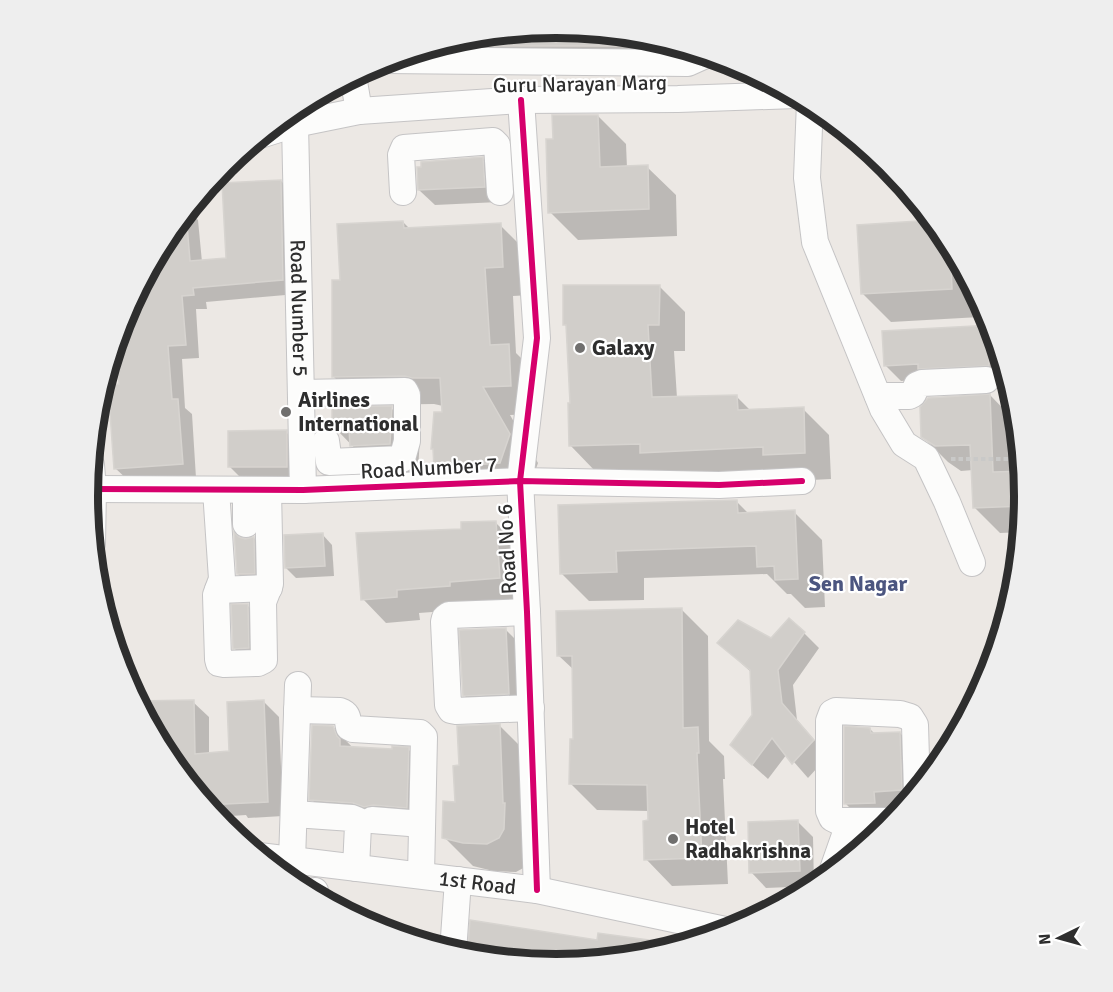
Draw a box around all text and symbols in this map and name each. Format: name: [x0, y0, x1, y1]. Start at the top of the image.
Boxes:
street label: Guru Narayan Marg: [493, 69, 667, 99]
street label: Road Number 5: [285, 239, 314, 377]
place label: Galaxy: [592, 335, 655, 361]
marker: Galaxy: [573, 341, 587, 355]
place label: Airlines International: [298, 387, 419, 437]
marker: Airlines International: [279, 405, 293, 419]
street label: Road Number 7: [360, 451, 498, 485]
street label: Road No 6: [492, 503, 522, 595]
district label: Sen Nagar: [809, 570, 907, 597]
place label: Hotel Radhakrishna: [685, 814, 811, 864]
marker: Hotel Radhakrishna: [666, 832, 680, 846]
street label: 1st Road: [437, 865, 517, 900]
north arrow: [1029, 908, 1089, 968]
text: N: [1035, 933, 1056, 946]

